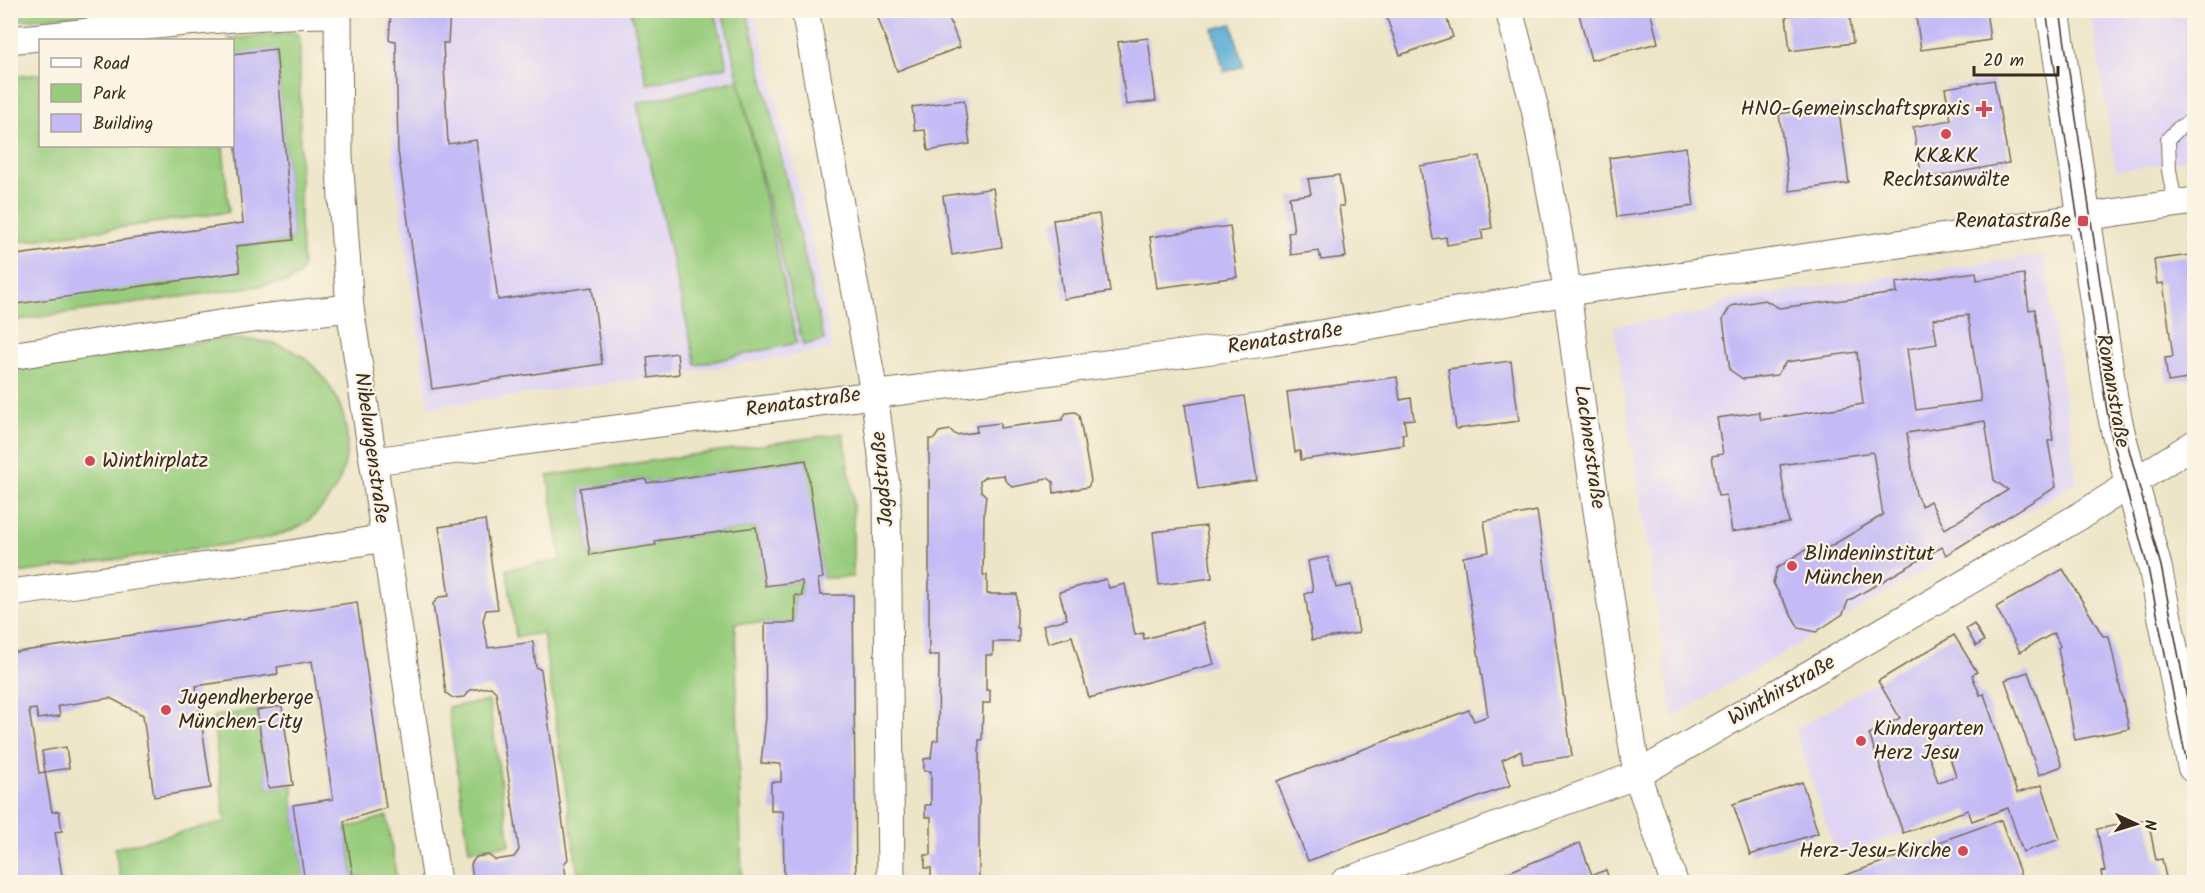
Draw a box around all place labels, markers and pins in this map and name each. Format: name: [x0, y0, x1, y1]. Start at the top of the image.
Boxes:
place label: HNO-Gemeinschaftspraxis: [1740, 93, 1970, 126]
marker: HNO-Gemeinschaftspraxis: [1975, 100, 1993, 118]
marker: KK&KK Rechtsanwälte: [1939, 127, 1953, 141]
place label: KK&KK Rechtsanwälte: [1882, 140, 2010, 197]
place label: Renatastraße: [1955, 205, 2072, 238]
marker: Renatastraße: [2076, 214, 2090, 228]
place label: Winthirplatz: [102, 445, 208, 478]
marker: Winthirplatz: [83, 454, 97, 468]
place label: Blindeninstitut München: [1804, 538, 1935, 595]
marker: Blindeninstitut München: [1785, 559, 1799, 573]
place label: Jugendherberge München-City: [178, 682, 314, 739]
marker: Jugendherberge München-City: [159, 703, 173, 717]
place label: Kindergarten Herz Jesu: [1873, 713, 1984, 770]
marker: Kindergarten Herz Jesu: [1854, 734, 1868, 748]
place label: Herz-Jesu-Kirche: [1799, 835, 1952, 868]
marker: Herz-Jesu-Kirche: [1956, 844, 1970, 858]

